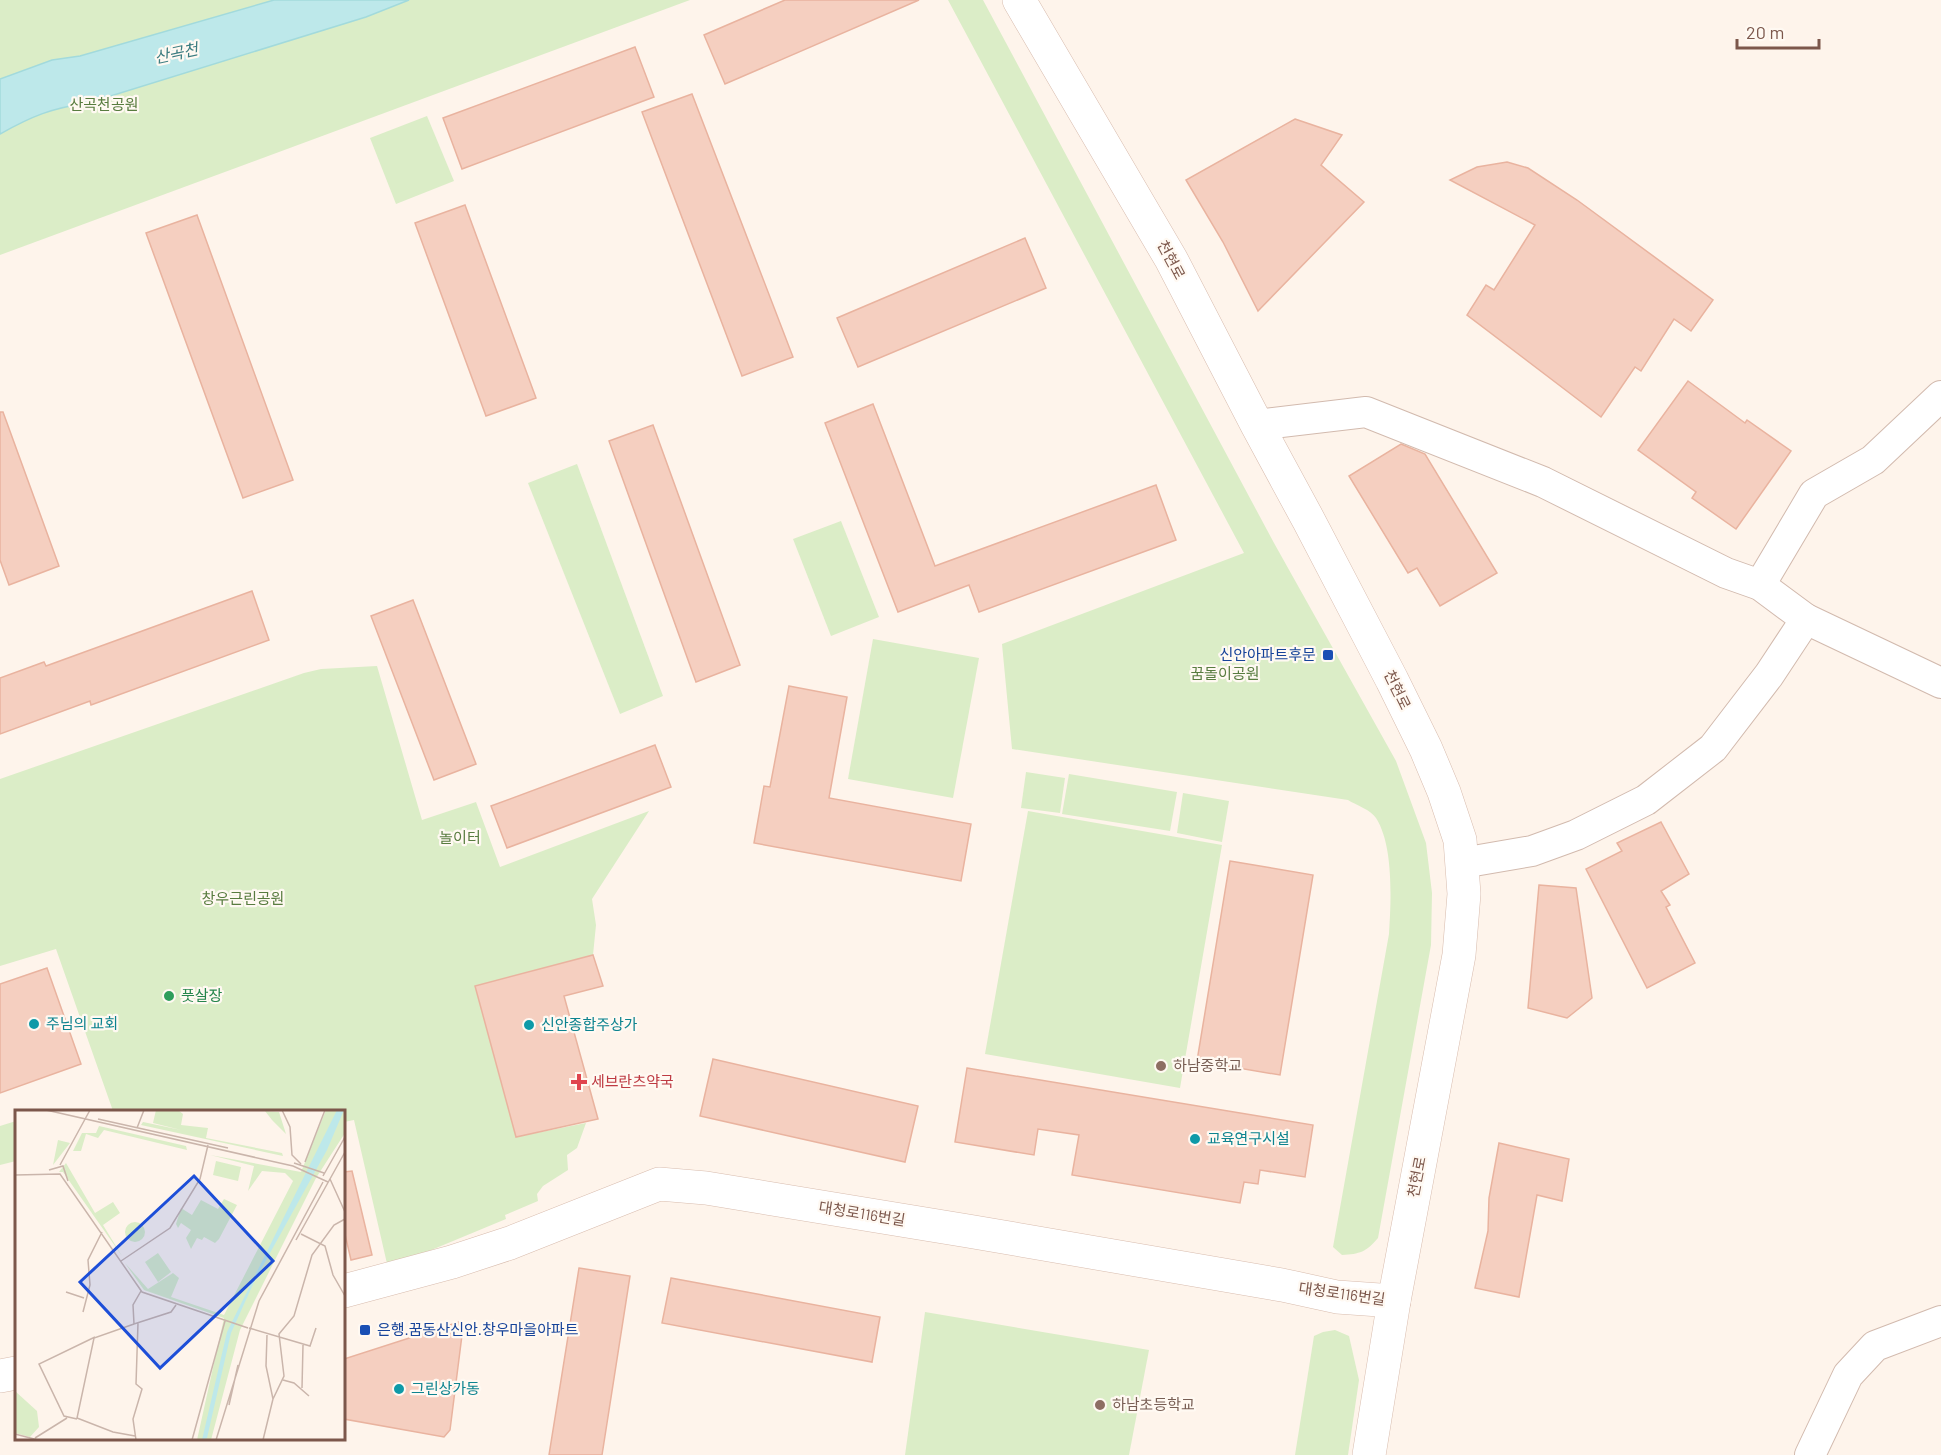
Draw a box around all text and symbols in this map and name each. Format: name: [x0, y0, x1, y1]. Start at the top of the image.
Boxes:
scale bar: [1737, 12, 1820, 50]
text: 20 m: [1746, 21, 1784, 43]
water label: 산곡천: [152, 38, 202, 66]
park label: 산곡천공원: [69, 95, 139, 113]
street label: 천현로: [1154, 237, 1190, 282]
place label: 신안아파트후문: [1219, 645, 1316, 663]
marker: 신안아파트후문: [1321, 648, 1335, 662]
park label: 꿈돌이공원: [1190, 664, 1260, 682]
street label: 천현로: [1381, 667, 1415, 712]
park label: 놀이터: [439, 828, 481, 846]
park label: 창우근린공원: [202, 889, 284, 907]
place label: 풋살장: [181, 986, 223, 1004]
marker: 풋살장: [162, 989, 176, 1003]
place label: 주님의 교회: [46, 1014, 118, 1032]
place label: 신안종합주상가: [541, 1015, 638, 1033]
marker: 주님의 교회: [27, 1017, 41, 1031]
marker: 신안종합주상가: [522, 1018, 536, 1032]
place label: 하남중학교: [1173, 1056, 1242, 1074]
marker: 하남중학교: [1154, 1059, 1168, 1073]
place label: 세브란츠약국: [591, 1072, 674, 1090]
marker: 세브란츠약국: [572, 1075, 586, 1089]
inset map: [15, 1110, 345, 1440]
place label: 교육연구시설: [1207, 1129, 1290, 1147]
marker: 교육연구시설: [1188, 1132, 1202, 1146]
street label: 천현로: [1403, 1155, 1429, 1199]
street label: 대청로116번길: [818, 1197, 907, 1229]
street label: 대청로116번길: [1298, 1278, 1387, 1308]
place label: 은행.꿈동산신안.창우마을아파트: [377, 1320, 579, 1338]
marker: 은행.꿈동산신안.창우마을아파트: [358, 1323, 372, 1337]
place label: 그린상가동: [411, 1379, 480, 1397]
marker: 그린상가동: [392, 1382, 406, 1396]
place label: 하남초등학교: [1112, 1395, 1195, 1413]
marker: 하남초등학교: [1093, 1398, 1107, 1412]

